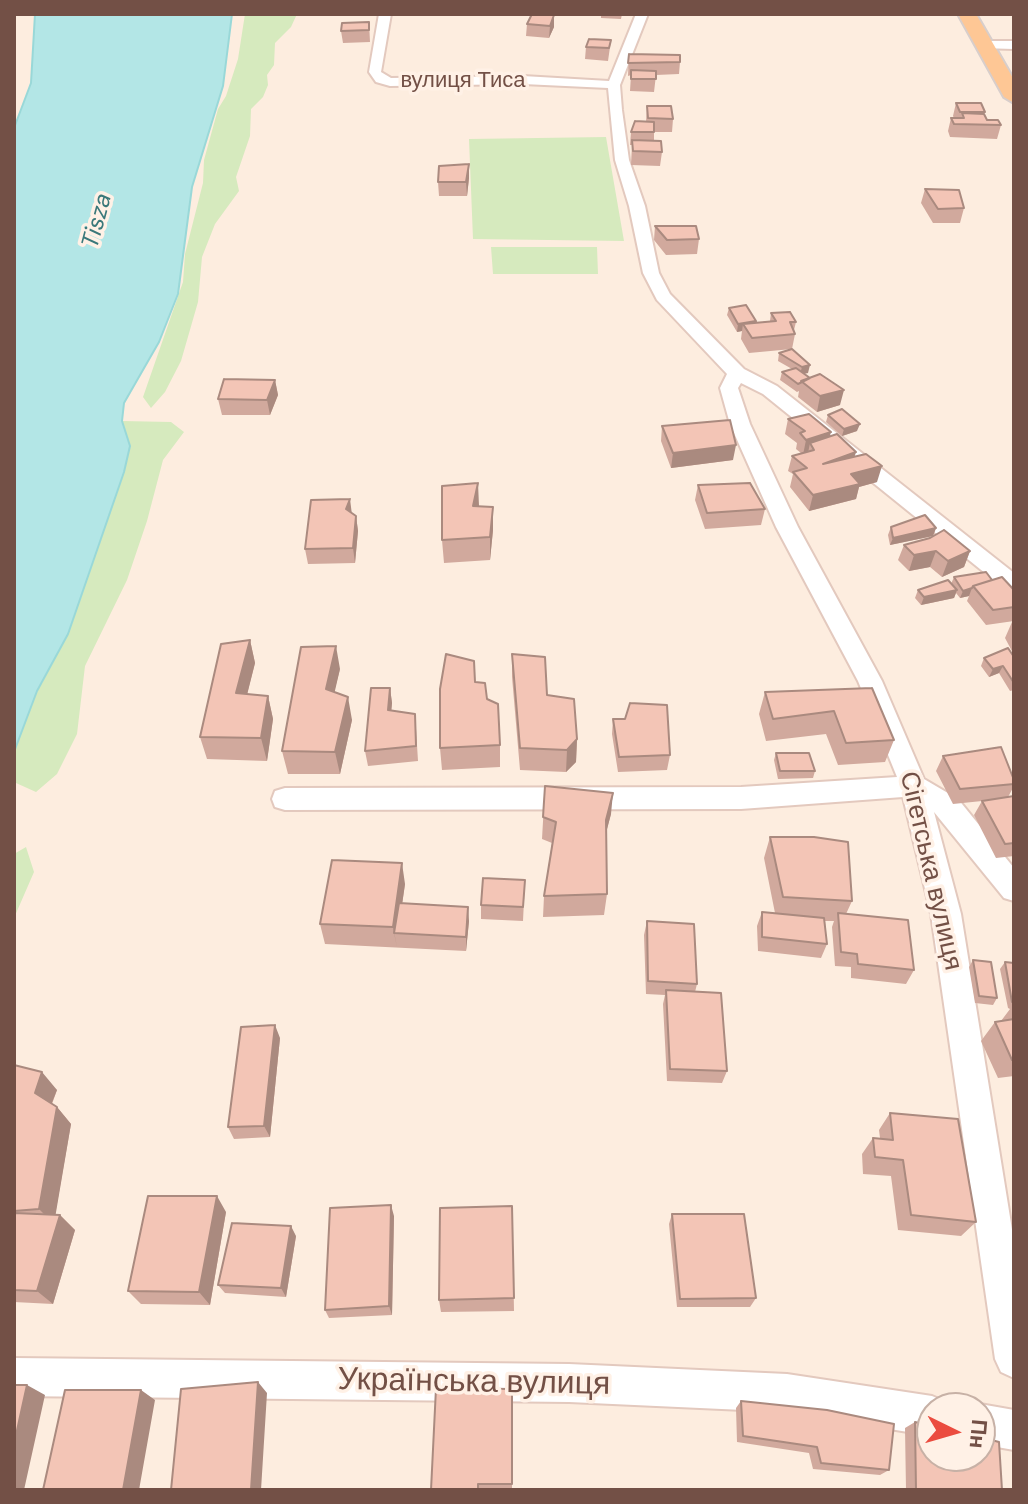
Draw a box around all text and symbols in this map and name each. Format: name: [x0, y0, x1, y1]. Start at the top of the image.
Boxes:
street label: вулиця Тиса: [400, 68, 526, 94]
water label: Tisza: [77, 190, 119, 252]
street label: Сігетська вулиця: [892, 769, 968, 973]
street label: Українська вулиця: [337, 1361, 611, 1405]
north arrow: [916, 1392, 996, 1472]
text: Пн: [963, 1418, 994, 1450]

